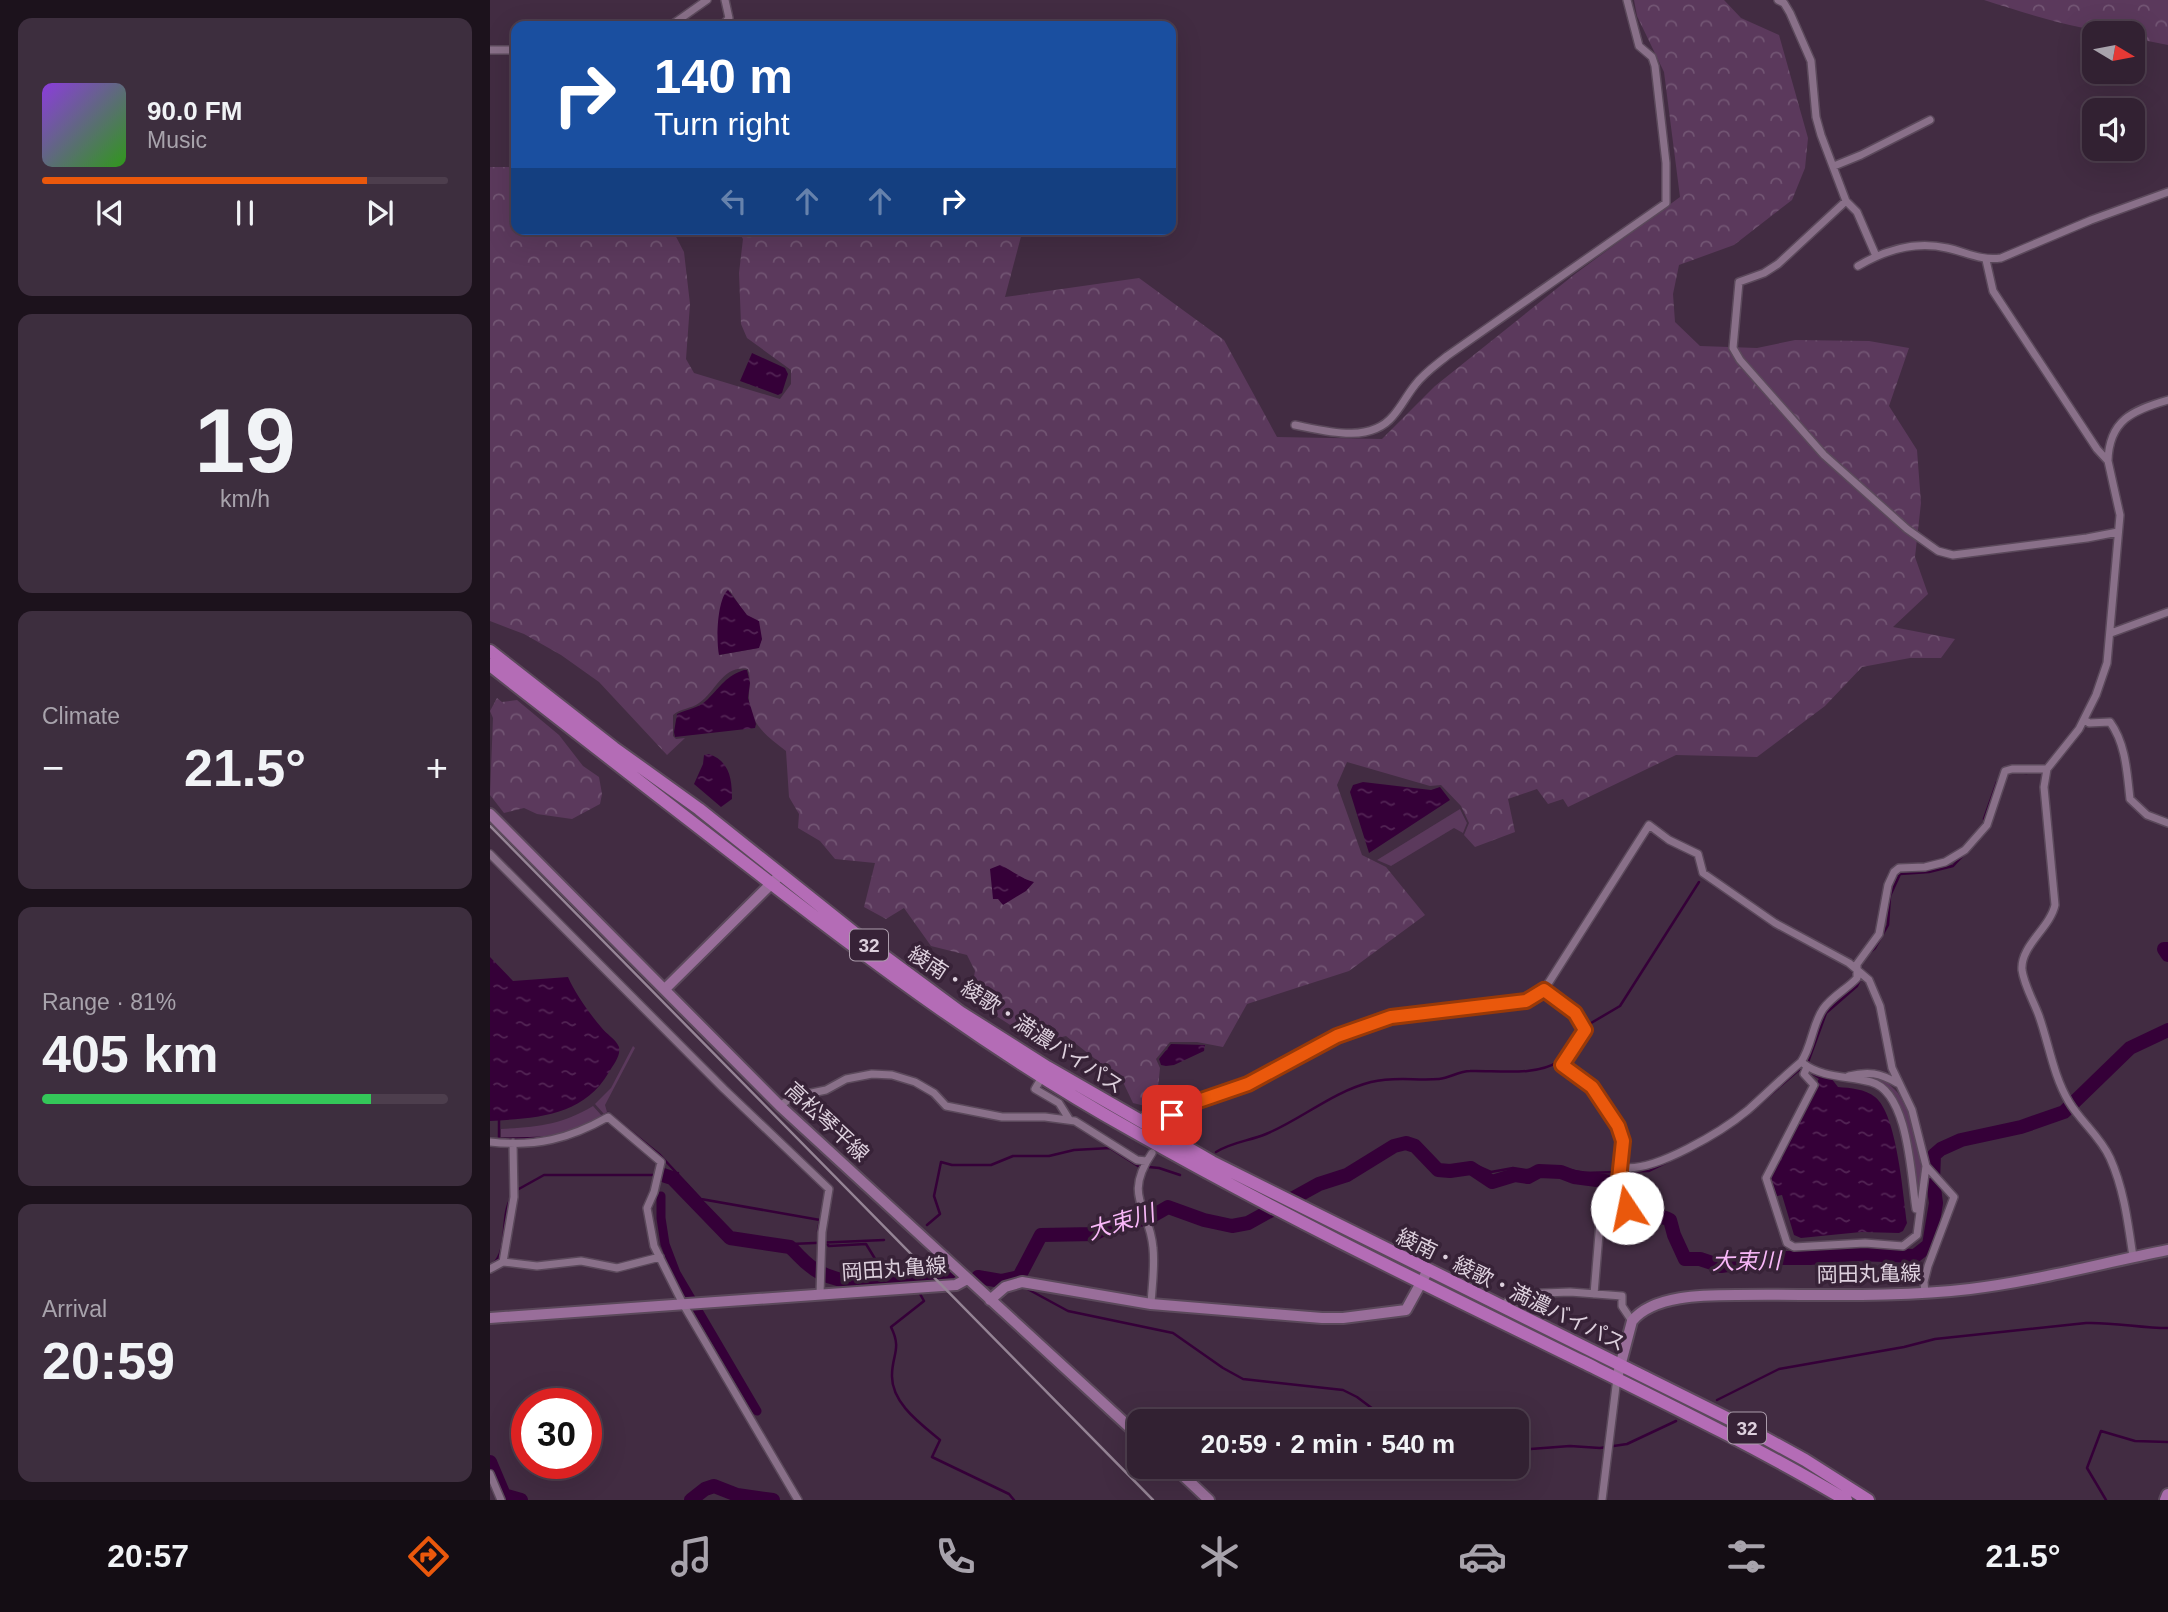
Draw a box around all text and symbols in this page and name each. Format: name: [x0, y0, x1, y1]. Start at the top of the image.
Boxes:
north arrow: [2082, 21, 2146, 84]
map controls: [2082, 21, 2145, 161]
icon: right: [539, 49, 630, 140]
text: 140 m: [654, 49, 793, 103]
text: 90.0 FM: [147, 96, 242, 126]
button: sound: [2082, 98, 2145, 161]
text: Turn right: [654, 106, 790, 142]
text: Music: [147, 127, 207, 153]
icon: left: [715, 182, 753, 220]
icon: ahead: [788, 182, 826, 220]
icon: ahead: [861, 182, 899, 220]
icon: right: [934, 182, 972, 220]
icon: previous: [91, 194, 129, 232]
icon: pause: [226, 194, 264, 232]
icon: next: [361, 194, 399, 232]
text: 19: [194, 390, 296, 491]
text: km/h: [220, 486, 270, 512]
text: Climate: [42, 703, 120, 729]
text: 21.5°: [184, 739, 306, 797]
text: −: [42, 747, 64, 789]
text: +: [426, 747, 448, 789]
road number: 32: [850, 930, 888, 960]
street label: 綾南・綾歌・満濃バイパス: [905, 941, 1128, 1098]
text: Range · 81%: [42, 989, 176, 1015]
text: 405 km: [42, 1025, 218, 1083]
street label: 高松琴平線: [781, 1077, 874, 1166]
pin: [1142, 1085, 1202, 1145]
icon: arrive: [1153, 1096, 1191, 1134]
position arrow: [1590, 1171, 1664, 1245]
water label: 大束川: [1084, 1199, 1161, 1245]
street label: 綾南・綾歌・満濃バイパス: [1393, 1224, 1629, 1355]
water label: 大束川: [1711, 1247, 1784, 1275]
street label: 岡田丸亀線: [841, 1253, 947, 1284]
street label: 岡田丸亀線: [1816, 1261, 1922, 1286]
text: Arrival: [42, 1296, 107, 1322]
text: 20:59: [42, 1332, 175, 1390]
speed limit sign: 30: [511, 1388, 602, 1479]
road number: 32: [1728, 1412, 1766, 1444]
text: 20:59 · 2 min · 540 m: [1201, 1429, 1455, 1459]
icon: directions: [404, 1532, 453, 1581]
icon: music: [667, 1532, 716, 1581]
icon: phone: [931, 1532, 980, 1581]
icon: climate: [1195, 1532, 1244, 1581]
icon: car: [1458, 1532, 1507, 1581]
icon: filters: [1722, 1532, 1771, 1581]
text: 20:57: [107, 1538, 189, 1574]
text: 21.5°: [1986, 1538, 2061, 1574]

